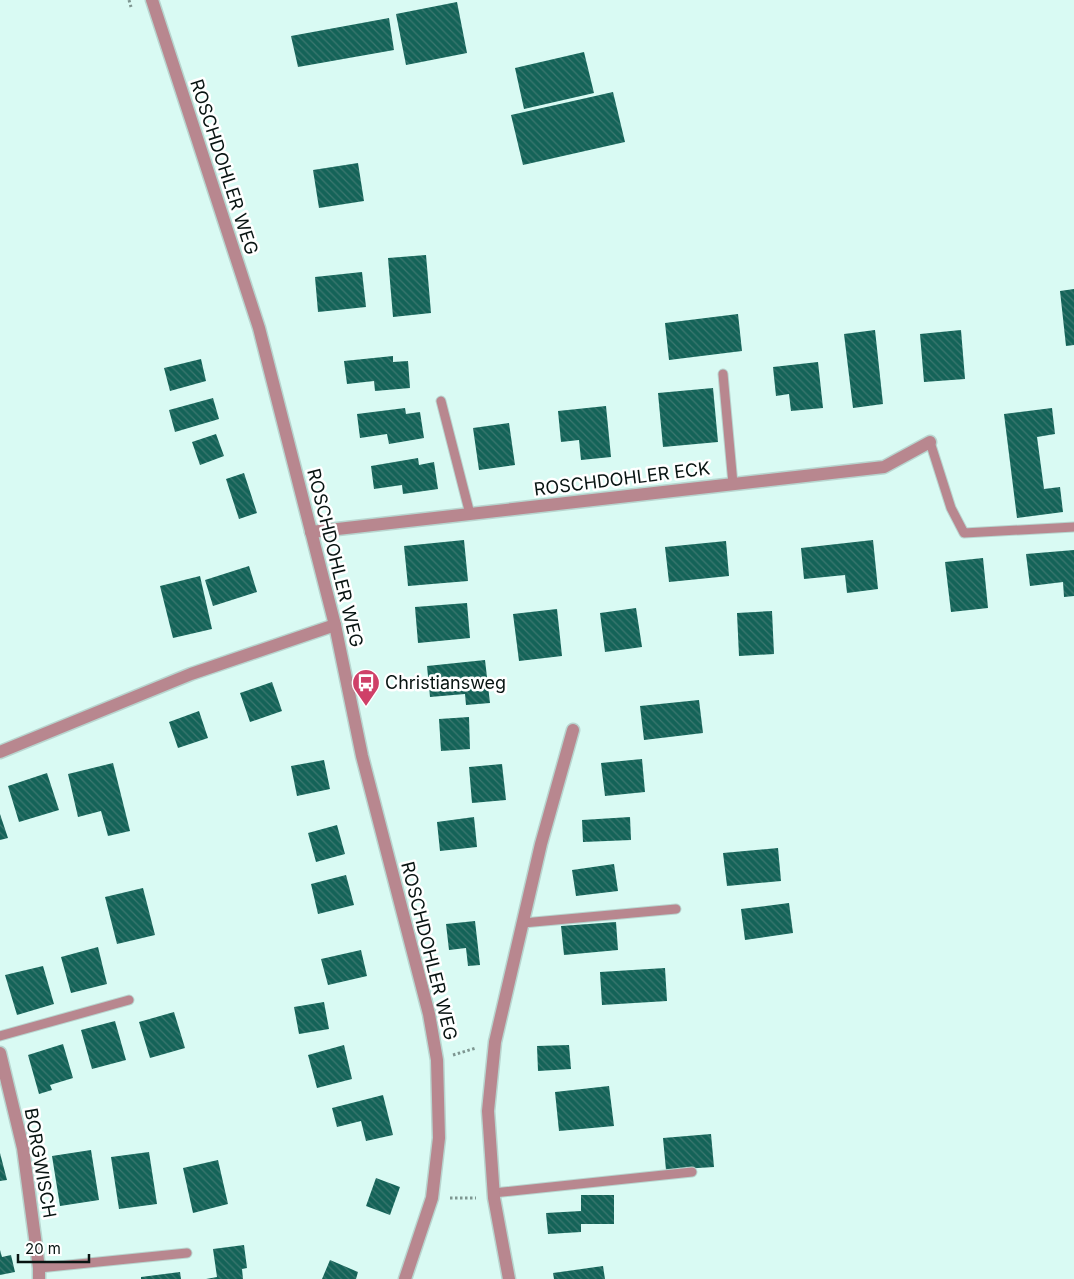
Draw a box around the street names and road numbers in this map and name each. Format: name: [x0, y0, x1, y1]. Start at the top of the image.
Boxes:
street label: ROSCHDOHLER WEG: [186, 76, 263, 257]
street label: ROSCHDOHLER ECK: [533, 457, 711, 500]
street label: ROSCHDOHLER WEG: [303, 466, 368, 649]
street label: ROSCHDOHLER WEG: [397, 859, 462, 1042]
street label: BORGWISCH: [20, 1106, 60, 1219]

